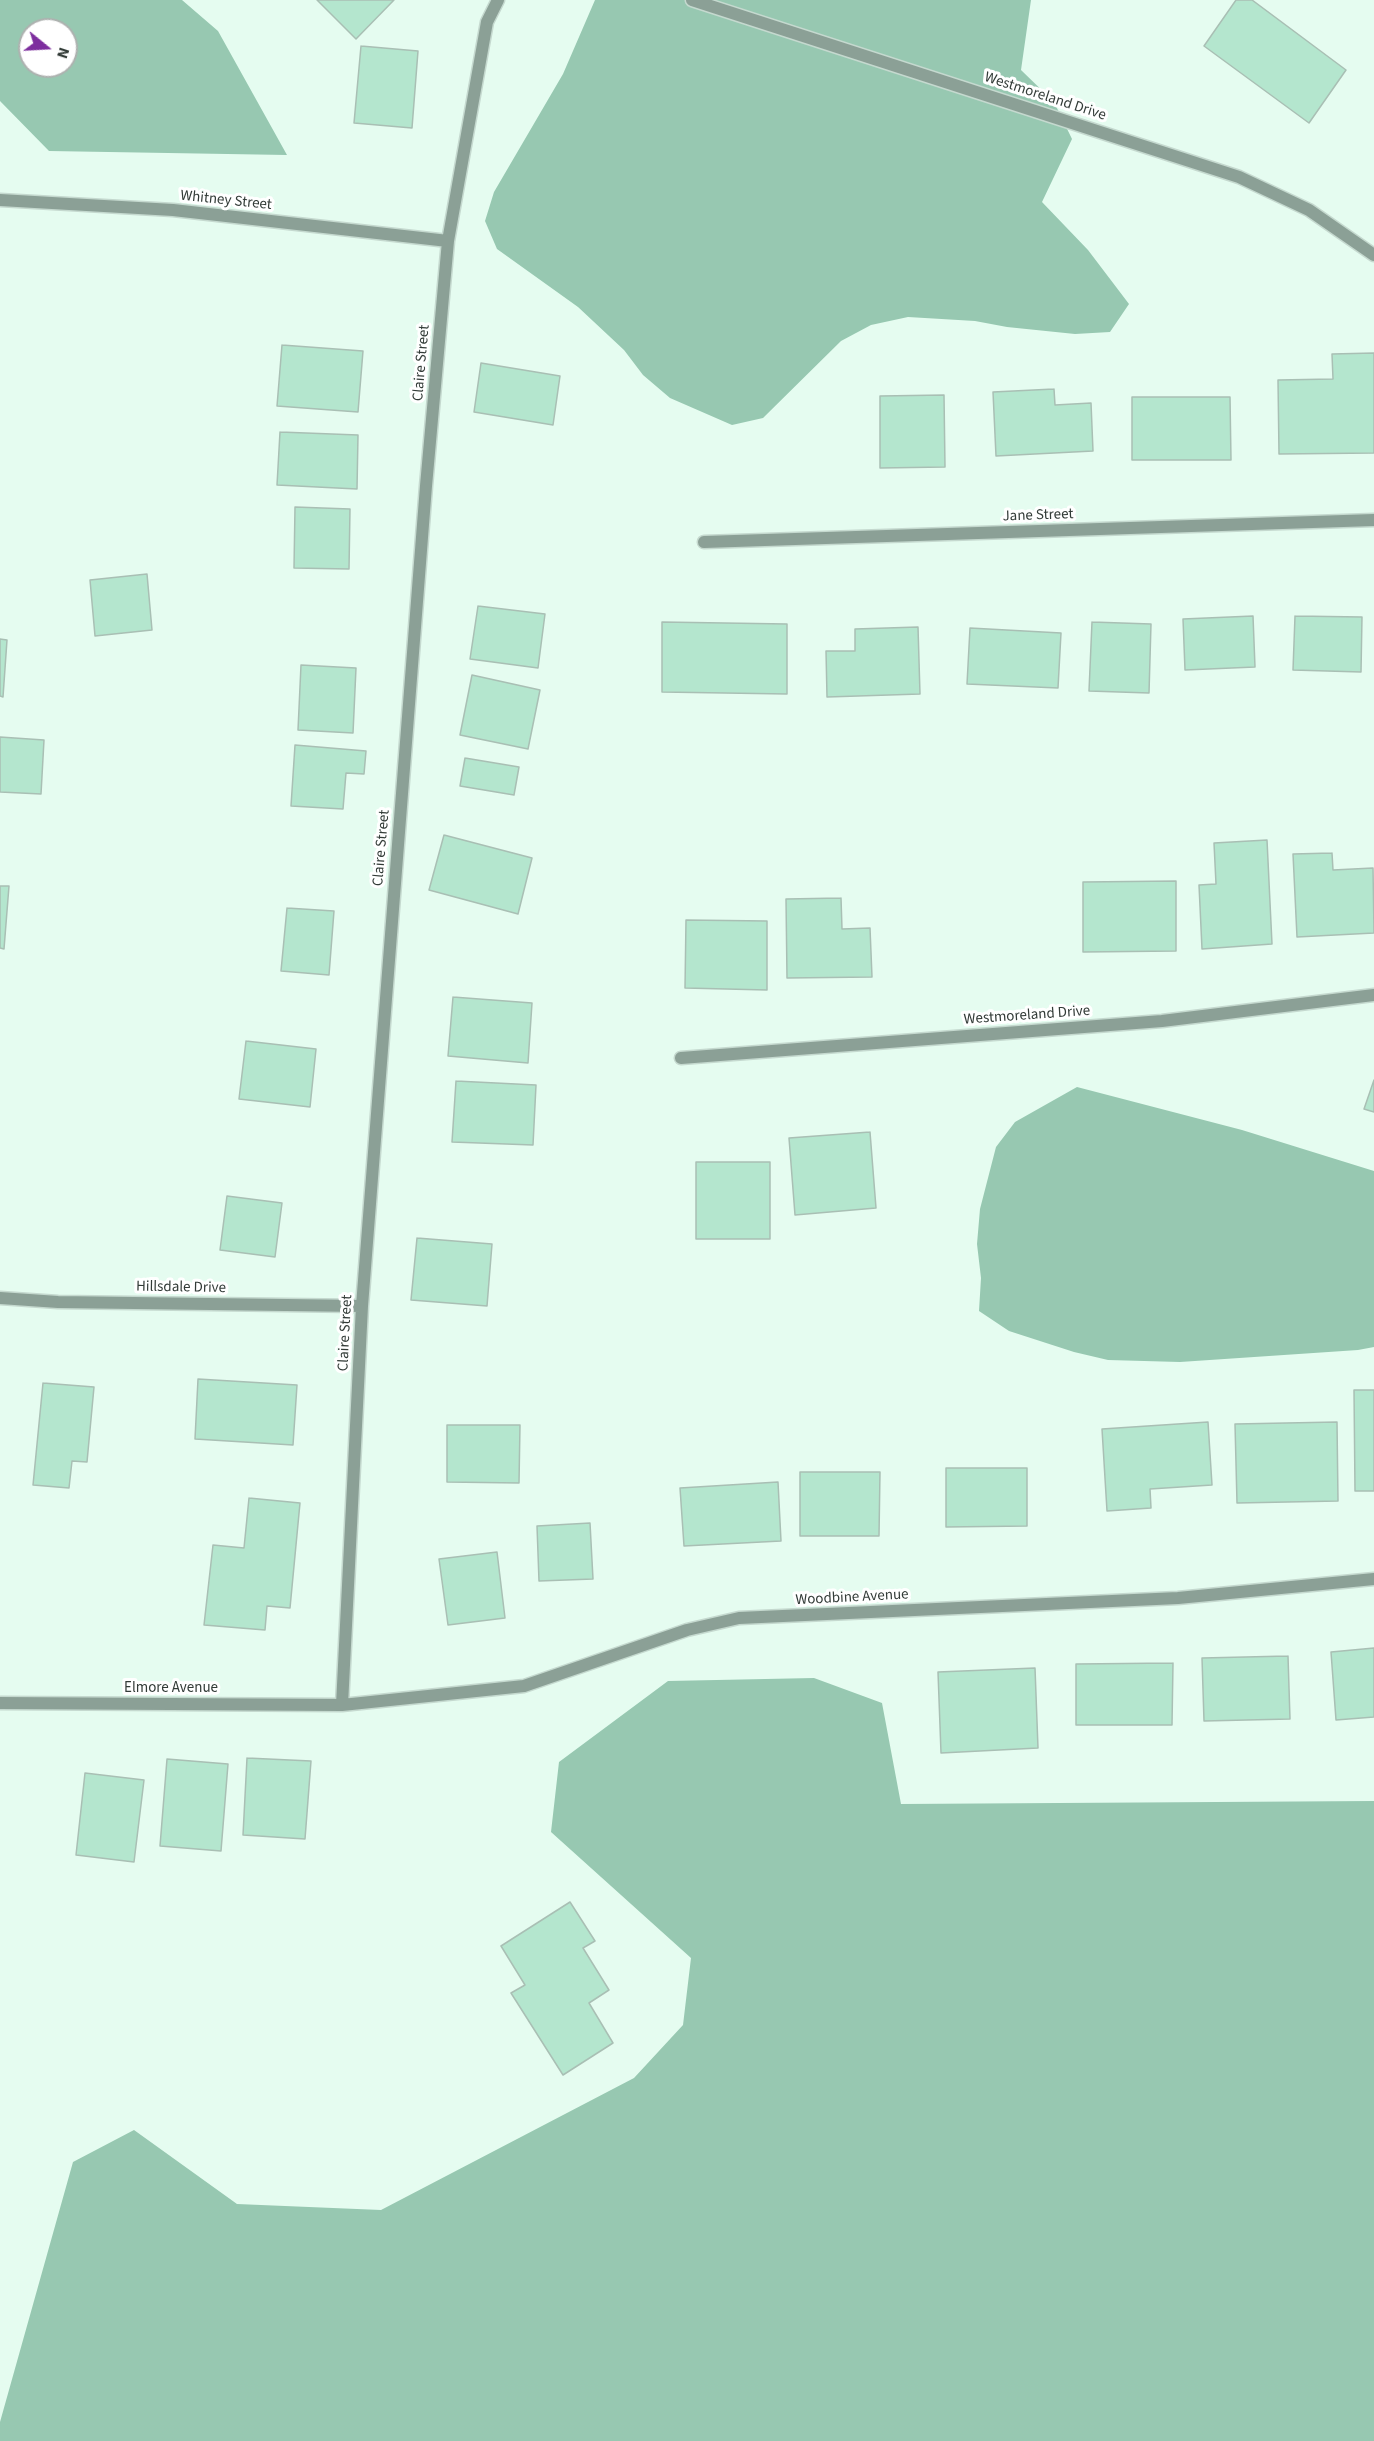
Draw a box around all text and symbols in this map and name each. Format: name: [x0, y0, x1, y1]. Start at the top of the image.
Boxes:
north arrow: [18, 18, 78, 78]
text: N: [51, 44, 75, 61]
street label: Westmoreland Drive: [982, 69, 1108, 125]
street label: Whitney Street: [179, 187, 273, 215]
street label: Claire Street: [410, 324, 434, 402]
street label: Jane Street: [1002, 506, 1074, 526]
street label: Claire Street: [370, 809, 394, 887]
street label: Westmoreland Drive: [963, 1003, 1091, 1029]
street label: Hillsdale Drive: [136, 1278, 226, 1298]
street label: Claire Street: [335, 1294, 357, 1372]
street label: Woodbine Avenue: [795, 1586, 909, 1610]
street label: Elmore Avenue: [124, 1680, 218, 1698]

